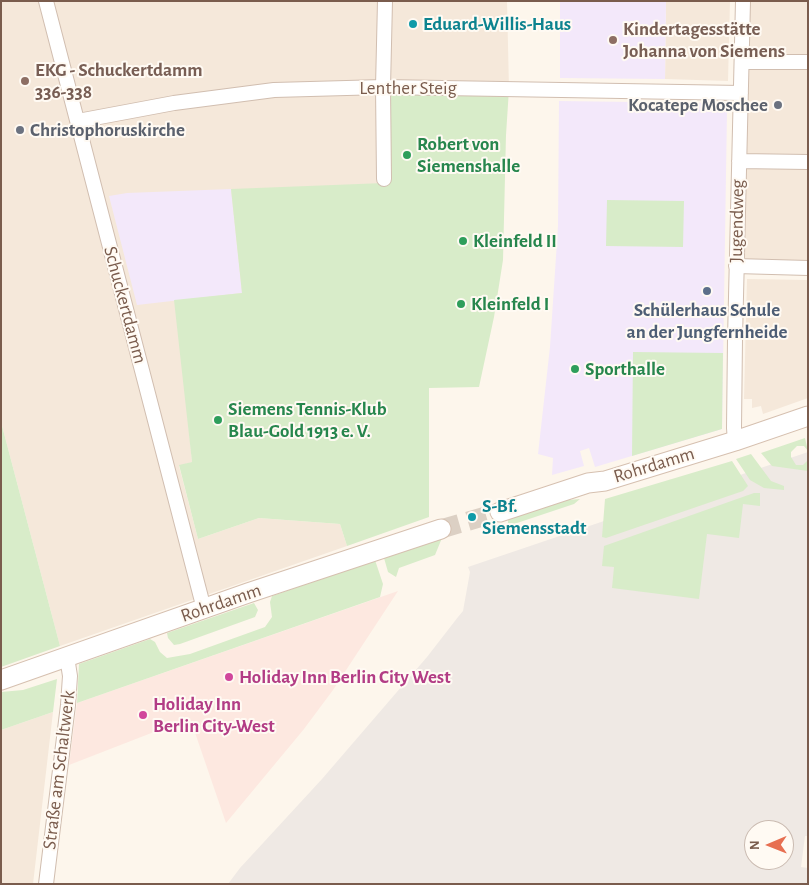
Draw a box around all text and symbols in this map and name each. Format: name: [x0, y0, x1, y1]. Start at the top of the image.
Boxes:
place label: Eduard-Willis-Haus: [423, 13, 571, 35]
marker: Eduard-Willis-Haus: [407, 18, 419, 30]
place label: Kindertagesstätte Johanna von Siemens: [623, 18, 785, 62]
marker: Kindertagesstätte Johanna von Siemens: [607, 34, 619, 46]
place label: EKG - Schuckertdamm 336-338: [35, 59, 203, 103]
marker: EKG - Schuckertdamm 336-338: [19, 75, 31, 87]
street label: Lenther Steig: [359, 77, 457, 99]
place label: Kocatepe Moschee: [628, 94, 768, 116]
marker: Kocatepe Moschee: [772, 99, 784, 111]
place label: Christophoruskirche: [30, 119, 185, 141]
marker: Christophoruskirche: [14, 124, 26, 136]
place label: Robert von Siemenshalle: [417, 133, 520, 177]
marker: Robert von Siemenshalle: [401, 149, 413, 161]
street label: Jugendweg: [725, 179, 749, 263]
place label: Kleinfeld II: [473, 230, 557, 252]
marker: Kleinfeld II: [457, 235, 469, 247]
street label: Schuckertdamm: [98, 244, 152, 366]
marker: Schülerhaus Schule an der Jungfernheide: [701, 285, 713, 297]
place label: Kleinfeld I: [471, 293, 549, 315]
marker: Kleinfeld I: [455, 298, 467, 310]
place label: Schülerhaus Schule an der Jungfernheide: [627, 299, 787, 343]
place label: Sporthalle: [585, 358, 665, 380]
marker: Sporthalle: [569, 363, 581, 375]
place label: Siemens Tennis-Klub Blau-Gold 1913 e. V.: [228, 398, 387, 442]
marker: Siemens Tennis-Klub Blau-Gold 1913 e. V.: [212, 414, 224, 426]
street label: Rohrdamm: [611, 442, 697, 488]
place label: S-Bf. Siemensstadt: [482, 495, 586, 539]
marker: S-Bf. Siemensstadt: [466, 511, 478, 523]
street label: Rohrdamm: [178, 579, 264, 627]
place label: Holiday Inn Berlin City West: [239, 666, 451, 688]
marker: Holiday Inn Berlin City West: [223, 671, 235, 683]
street label: Straße am Schaltwerk: [38, 689, 80, 851]
place label: Holiday Inn Berlin City-West: [153, 693, 275, 737]
marker: Holiday Inn Berlin City-West: [137, 709, 149, 721]
north arrow: [744, 820, 794, 870]
text: N: [748, 840, 762, 850]

